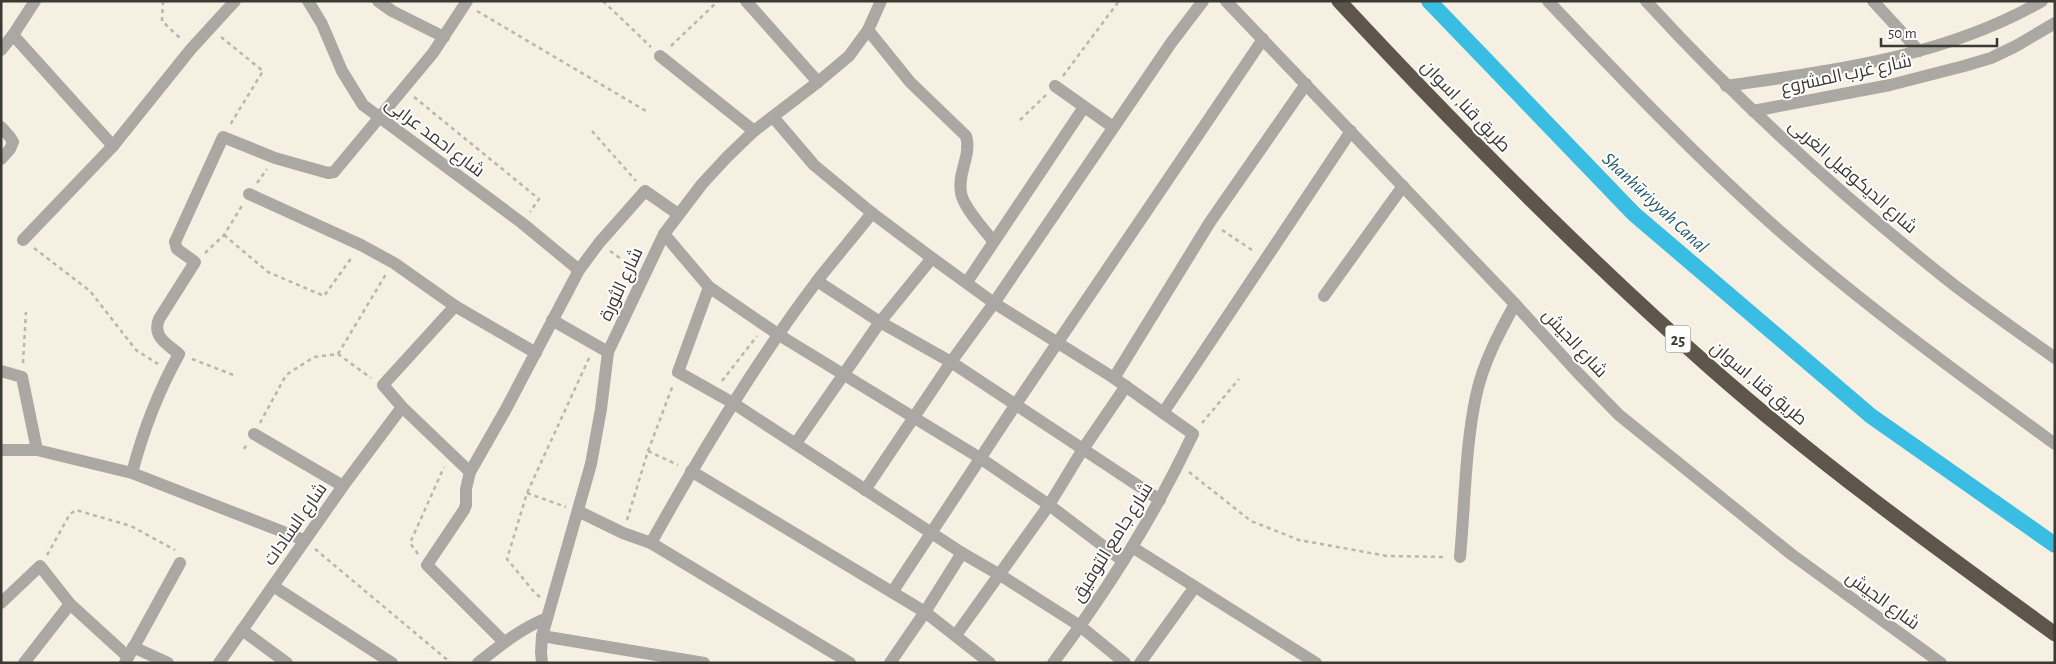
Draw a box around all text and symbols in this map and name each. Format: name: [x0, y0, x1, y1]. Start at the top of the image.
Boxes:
scale bar: [1881, 15, 1997, 47]
text: 50 m: [1888, 26, 1917, 41]
street label: شارع غرب المشروع: [1779, 51, 1914, 100]
street label: طريق قنا, اسوان: [1416, 57, 1513, 157]
street label: شارع احمد عرابى: [380, 94, 488, 182]
street label: شارع الديكوفيل الغربى: [1783, 116, 1921, 239]
water label: Shanhūriyyah Canal: [1598, 149, 1712, 257]
street label: شارع الثورة: [596, 245, 648, 325]
street label: شارع الجيش: [1537, 305, 1611, 383]
road number: 25: [1666, 326, 1690, 352]
street label: طريق قنا, اسوان: [1705, 338, 1810, 431]
street label: شارع السادات: [260, 479, 332, 570]
street label: شارع جامع التوفيق: [1068, 479, 1158, 606]
street label: شارع الجيش: [1841, 567, 1923, 635]

